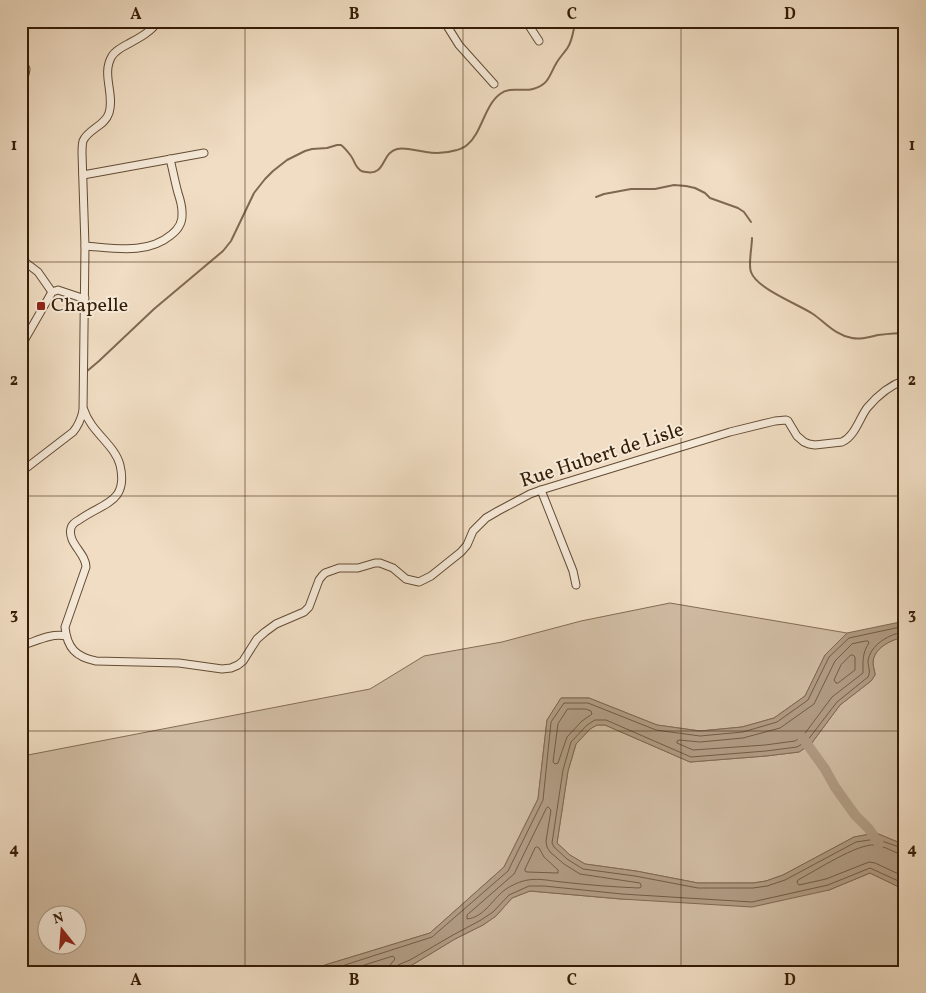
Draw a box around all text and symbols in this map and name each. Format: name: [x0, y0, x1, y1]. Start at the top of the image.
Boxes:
text: A: [130, 4, 142, 26]
text: B: [349, 4, 360, 26]
text: C: [567, 4, 577, 26]
text: D: [784, 4, 796, 26]
text: 1: [11, 135, 17, 157]
text: 1: [909, 135, 915, 157]
place label: Chapelle: [51, 292, 128, 320]
marker: Chapelle: [35, 300, 47, 312]
text: 2: [10, 370, 18, 392]
text: 2: [908, 370, 916, 392]
street label: Rue Hubert de Lisle: [517, 416, 687, 496]
text: 3: [10, 604, 18, 626]
text: 3: [908, 604, 916, 626]
text: 4: [9, 839, 19, 861]
text: 4: [907, 839, 917, 861]
north arrow: [38, 906, 88, 956]
text: N: [51, 908, 66, 930]
text: A: [130, 970, 142, 992]
text: B: [349, 970, 360, 992]
text: C: [567, 970, 577, 992]
text: D: [784, 970, 796, 992]

